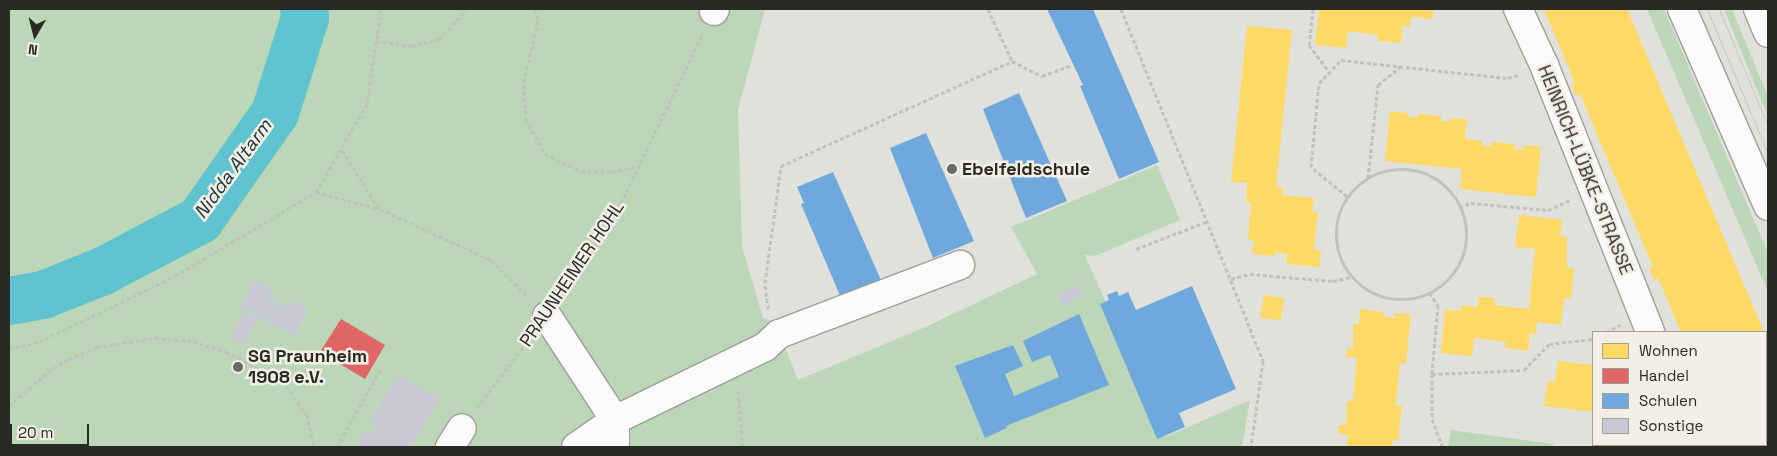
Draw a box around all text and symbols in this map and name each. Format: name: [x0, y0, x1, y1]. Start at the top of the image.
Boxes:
north arrow: [10, 10, 60, 60]
text: N: [27, 40, 39, 59]
street label: HEINRICH-LÜBKE-STRASSE: [1533, 62, 1637, 278]
water label: Nidda Altarm: [189, 115, 277, 223]
place label: Ebelfeldschule: [962, 158, 1090, 180]
marker: Ebelfeldschule: [946, 163, 958, 175]
street label: PRAUNHEIMER HOHL: [515, 197, 629, 351]
legend: [1592, 331, 1767, 446]
text: Wohnen: [1639, 341, 1698, 360]
place label: SG Praunheim 1908 e.V.: [248, 346, 367, 388]
marker: SG Praunheim 1908 e.V.: [232, 361, 244, 373]
text: Handel: [1639, 366, 1689, 385]
text: Schulen: [1639, 391, 1697, 410]
scale bar: [12, 414, 91, 446]
text: Sonstige: [1639, 416, 1703, 435]
text: 20 m: [18, 423, 53, 442]

